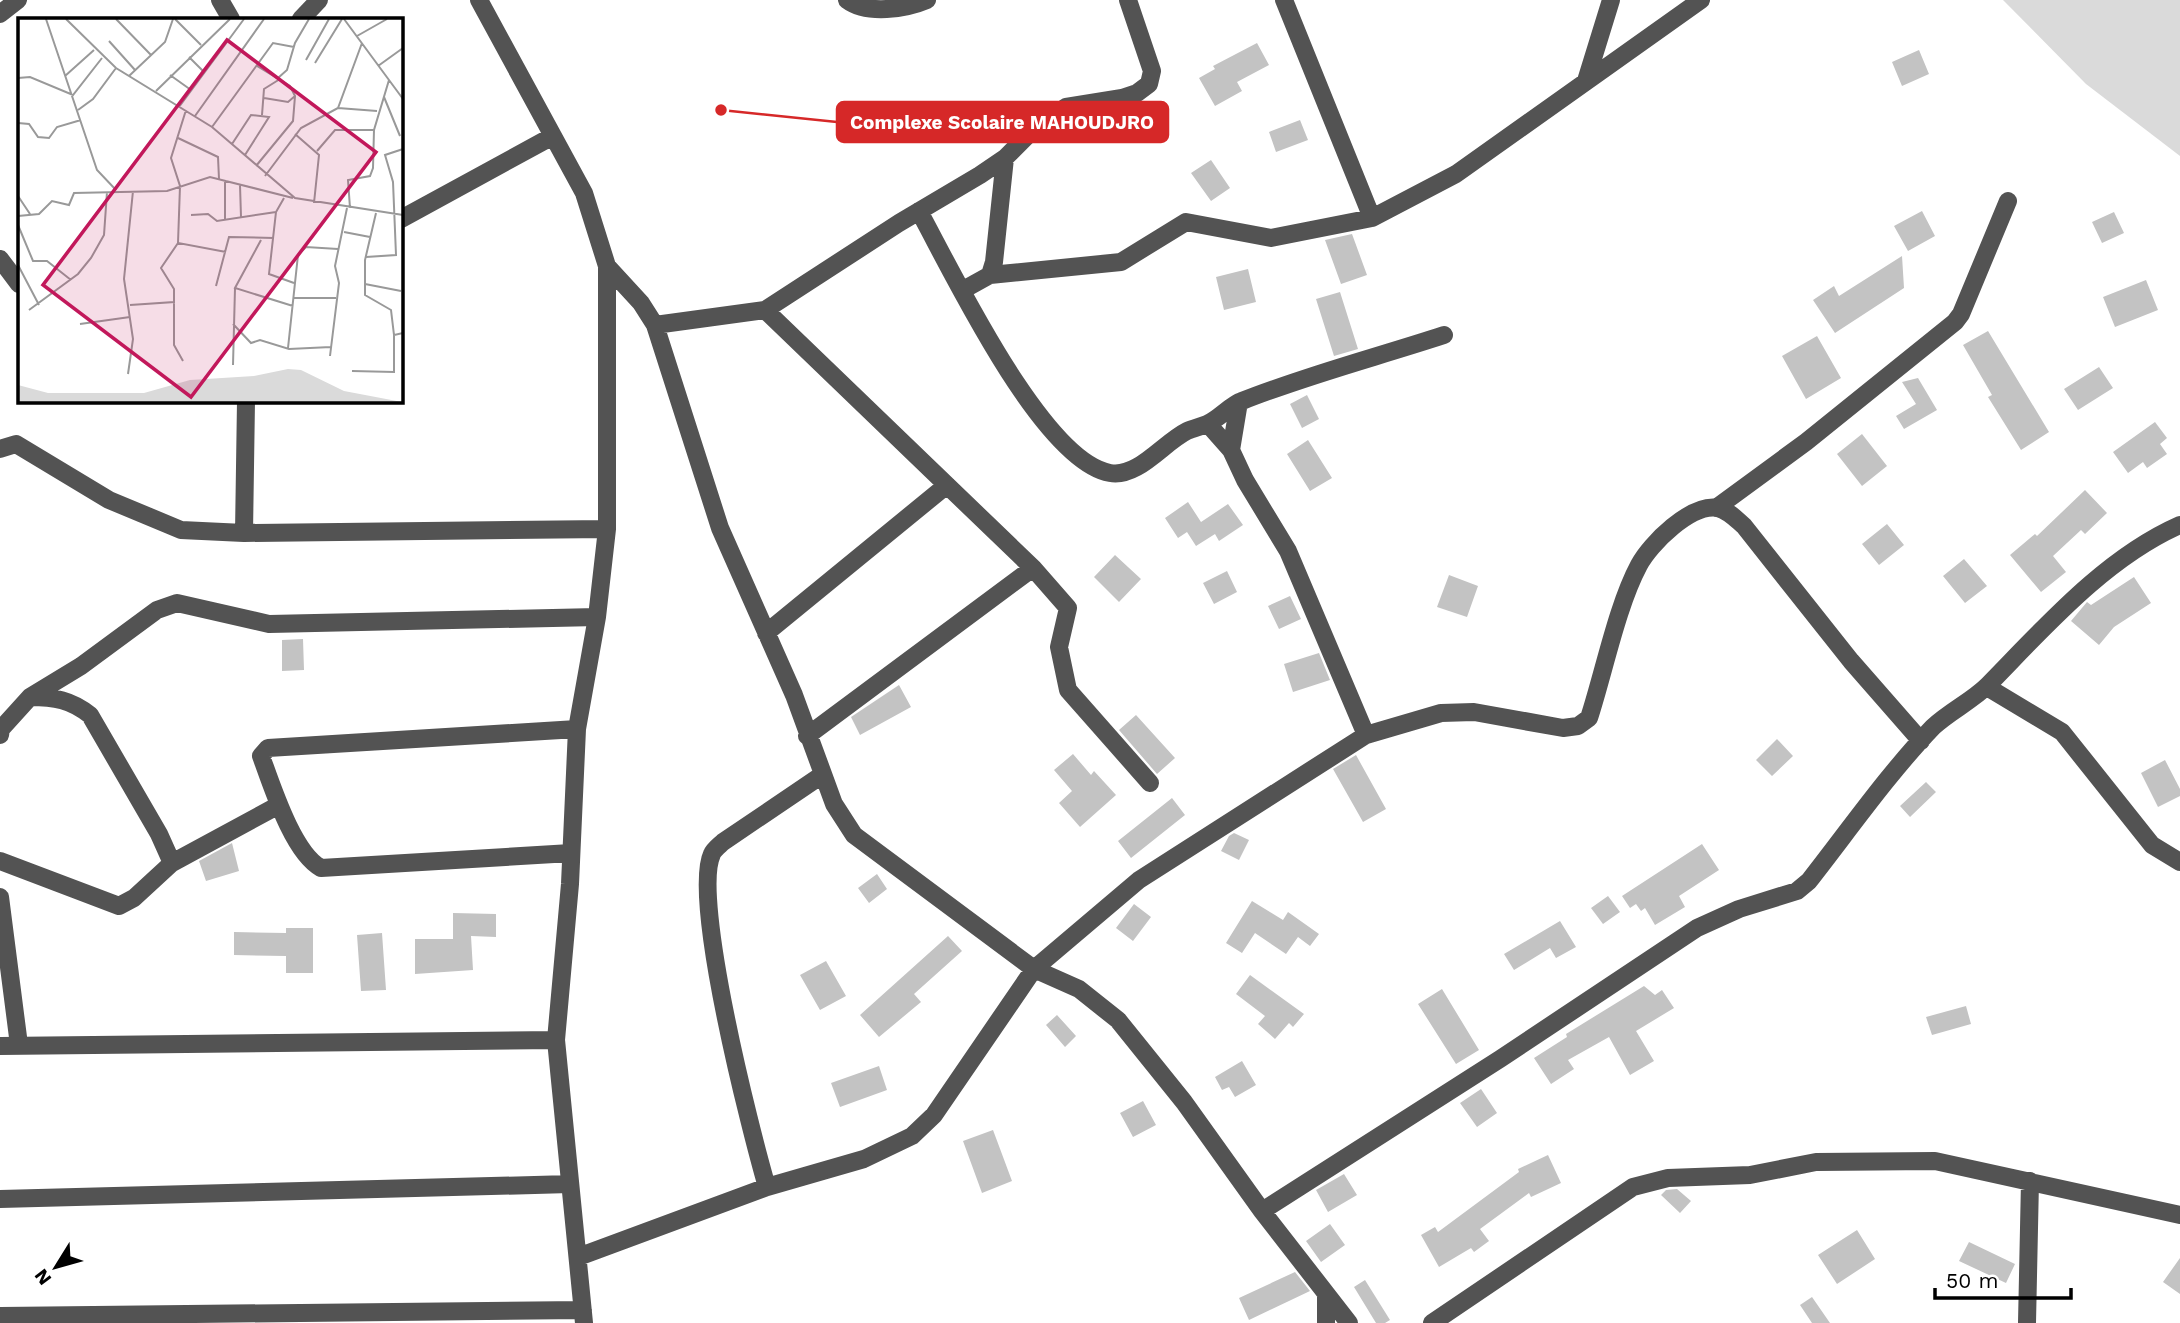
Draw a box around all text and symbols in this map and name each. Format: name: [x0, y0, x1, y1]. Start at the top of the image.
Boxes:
inset map: [18, 18, 402, 402]
callout: Complexe Scolaire MAHOUDJRO: [837, 102, 1168, 142]
text: Complexe Scolaire MAHOUDJRO: [850, 111, 1154, 134]
north arrow: [21, 1232, 91, 1302]
scale bar: [1935, 1256, 2072, 1300]
text: N: [29, 1264, 56, 1289]
text: 50 m: [1946, 1268, 1998, 1293]

